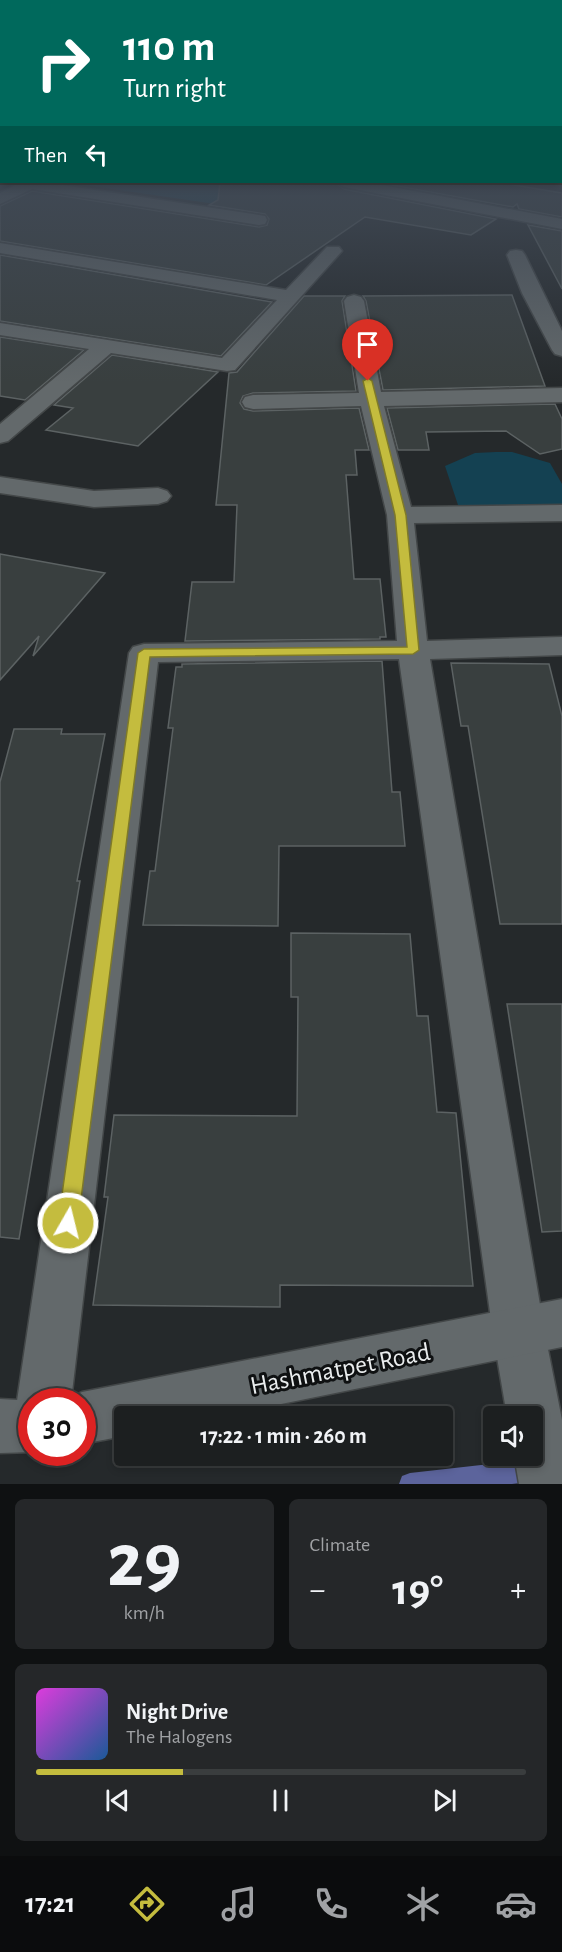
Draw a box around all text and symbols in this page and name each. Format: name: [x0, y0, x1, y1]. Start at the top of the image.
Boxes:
icon: right: [24, 24, 102, 102]
text: 110 m: [123, 26, 215, 68]
text: Turn right: [123, 75, 226, 102]
icon: left: [80, 138, 113, 171]
text: Then: [24, 144, 68, 166]
pin: [342, 319, 393, 381]
icon: arrive: [351, 328, 384, 361]
position arrow: [36, 1191, 100, 1255]
street label: Hashmatpet Road: [248, 1339, 432, 1399]
speed limit sign: 30: [18, 1388, 96, 1466]
map controls: [483, 1406, 543, 1466]
button: sound: [483, 1406, 543, 1466]
text: 17:22 · 1 min · 260 m: [200, 1425, 367, 1447]
text: 29: [107, 1523, 181, 1601]
text: Climate: [310, 1535, 370, 1555]
text: 19°: [392, 1568, 443, 1613]
text: −: [310, 1574, 325, 1607]
text: +: [510, 1574, 526, 1607]
text: km/h: [124, 1603, 165, 1623]
text: Night Drive: [126, 1701, 228, 1723]
text: The Halogens: [126, 1727, 232, 1747]
icon: previous: [101, 1784, 134, 1817]
icon: pause: [264, 1784, 297, 1817]
icon: next: [428, 1784, 461, 1817]
icon: directions: [126, 1883, 168, 1925]
icon: music: [218, 1883, 260, 1925]
icon: phone: [310, 1883, 352, 1925]
icon: climate: [402, 1883, 444, 1925]
icon: car: [495, 1883, 537, 1925]
text: 17:21: [25, 1890, 75, 1917]

